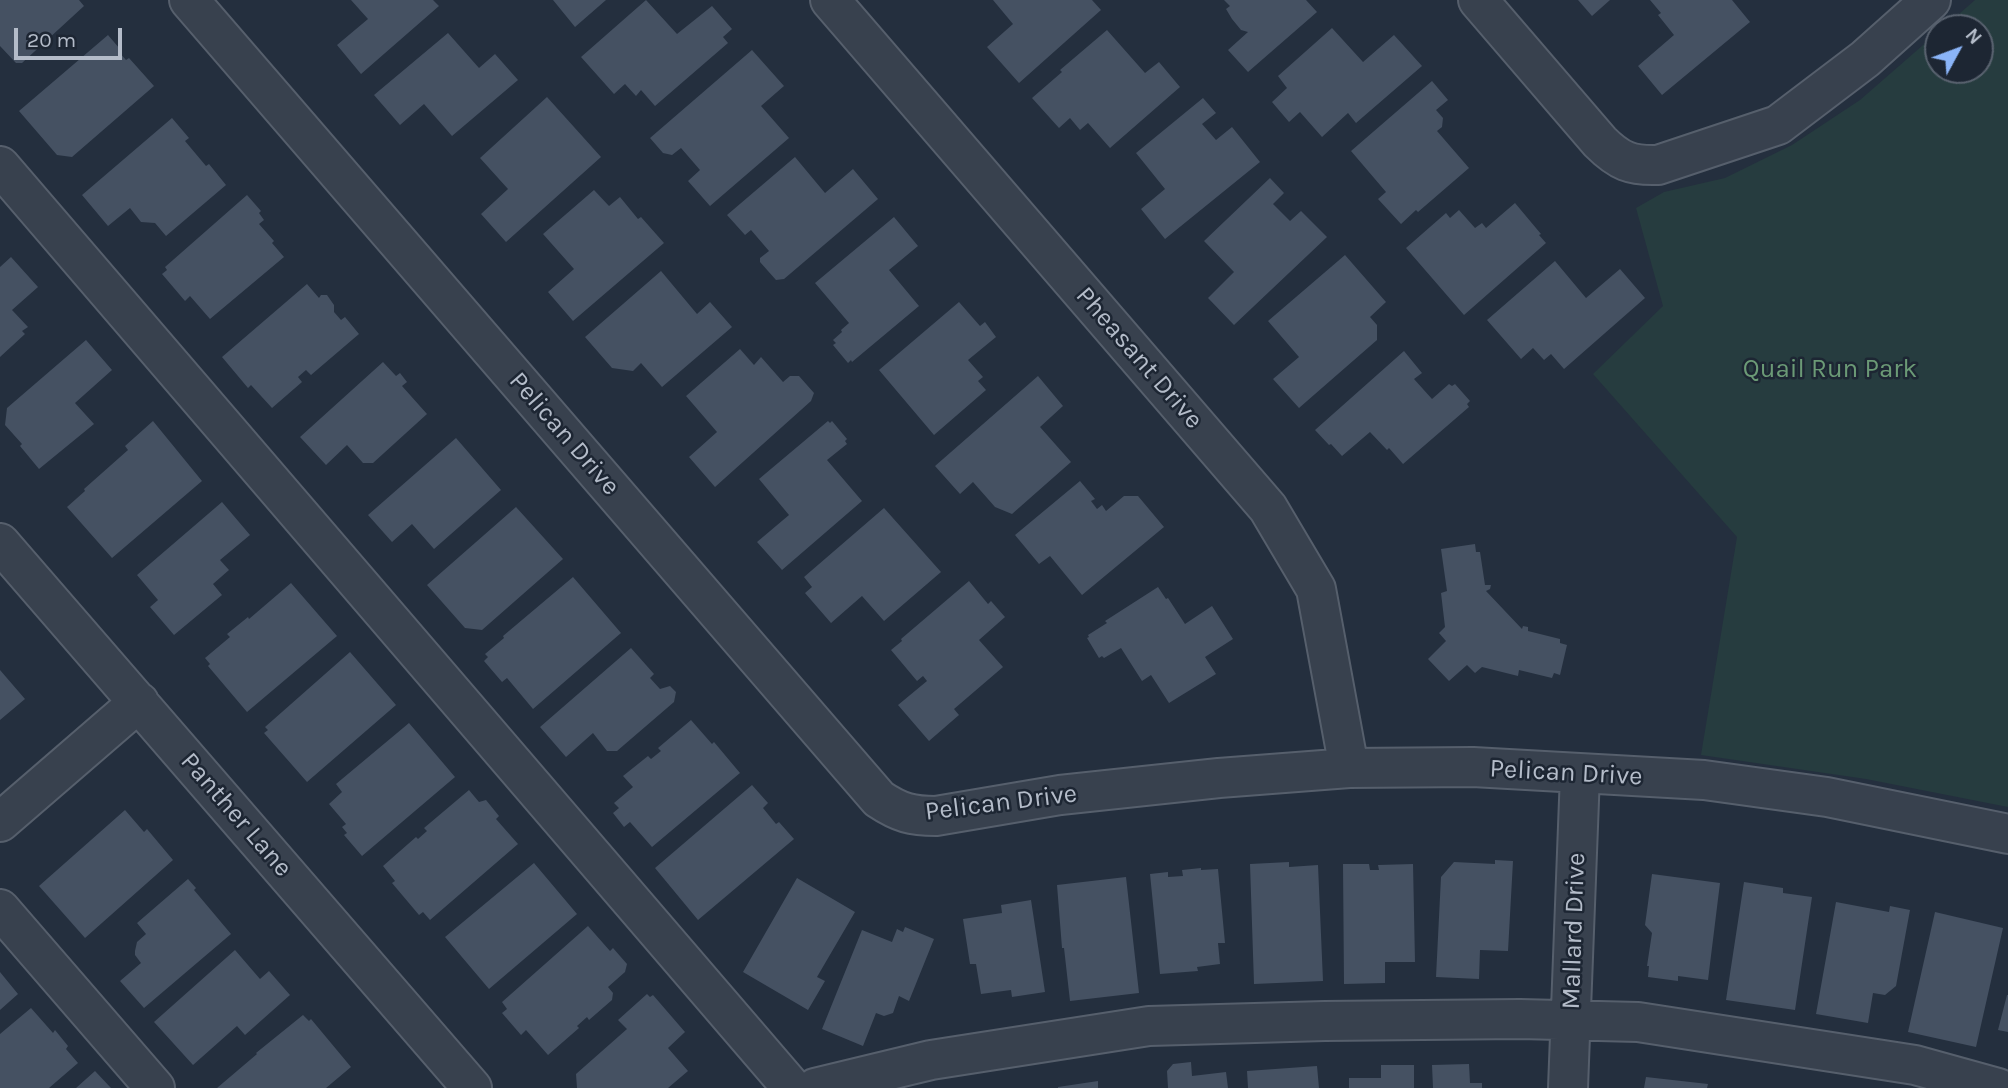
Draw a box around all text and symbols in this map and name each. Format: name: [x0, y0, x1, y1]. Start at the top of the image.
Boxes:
scale bar: [18, 14, 126, 58]
north arrow: [1924, 14, 1994, 84]
text: N: [1961, 24, 1986, 49]
text: 20 m: [27, 28, 76, 52]
street label: Pheasant Drive: [1069, 281, 1209, 435]
park label: Quail Run Park: [1743, 354, 1917, 386]
street label: Pelican Drive: [502, 366, 626, 502]
street label: Panther Lane: [174, 747, 298, 883]
street label: Pelican Drive: [1489, 753, 1643, 793]
street label: Pelican Drive: [923, 778, 1079, 828]
street label: Mallard Drive: [1556, 852, 1592, 1010]

